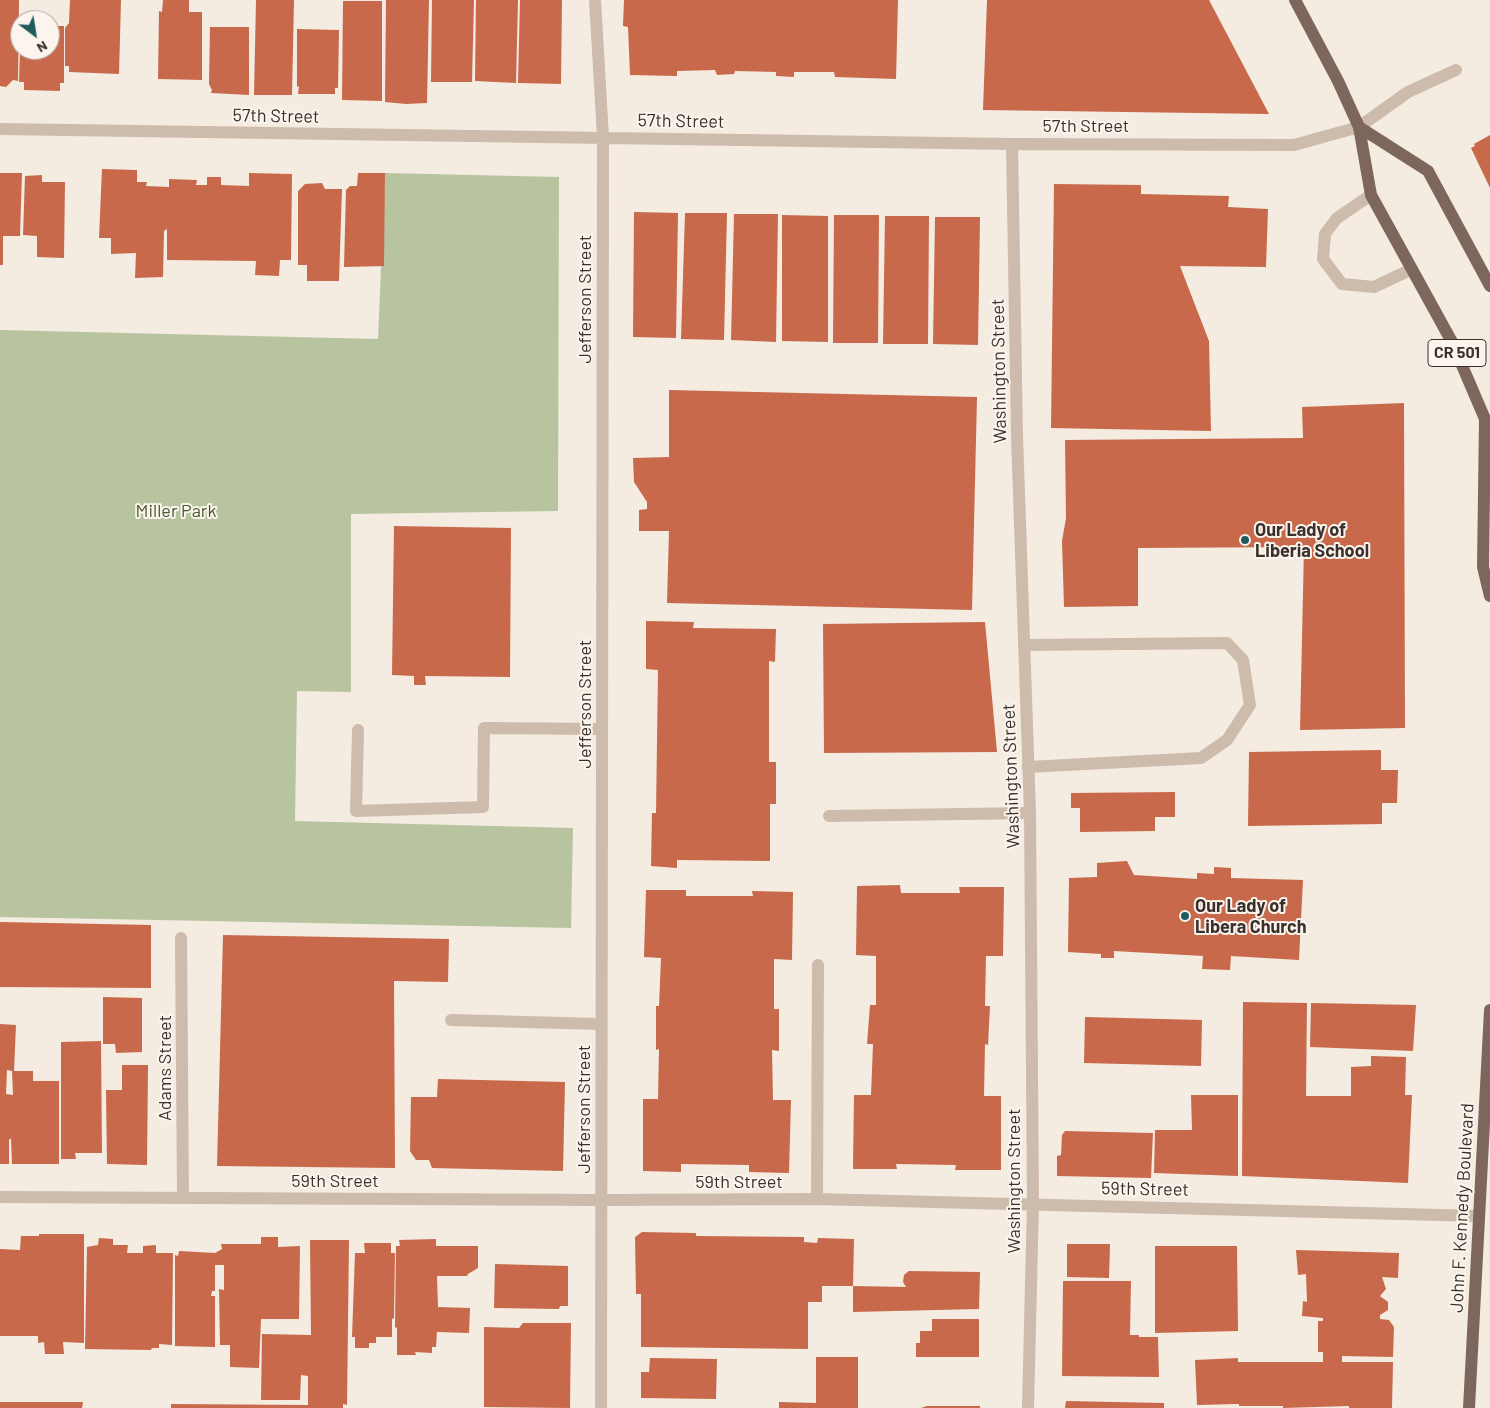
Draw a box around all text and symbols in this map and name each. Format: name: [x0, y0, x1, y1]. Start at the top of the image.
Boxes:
north arrow: [10, 10, 60, 60]
text: N: [34, 38, 51, 57]
street label: 57th Street: [232, 104, 320, 128]
street label: 57th Street: [637, 109, 725, 133]
street label: 57th Street: [1043, 115, 1129, 137]
street label: Jefferson Street: [574, 235, 596, 363]
street label: Washington Street: [987, 298, 1011, 444]
road number: CR 501: [1428, 339, 1486, 366]
park label: Miller Park: [136, 500, 216, 522]
place label: Our Lady of Liberia School: [1255, 519, 1369, 562]
marker: Our Lady of Liberia School: [1239, 534, 1251, 546]
street label: Jefferson Street: [574, 640, 596, 768]
street label: Washington Street: [998, 703, 1024, 849]
place label: Our Lady of Libera Church: [1195, 895, 1307, 938]
marker: Our Lady of Libera Church: [1179, 910, 1191, 922]
street label: Adams Street: [154, 1015, 176, 1121]
street label: Jefferson Street: [573, 1045, 595, 1173]
street label: John F. Kennedy Boulevard: [1446, 1103, 1478, 1313]
street label: Washington Street: [1003, 1109, 1025, 1253]
street label: 59th Street: [291, 1170, 379, 1192]
street label: 59th Street: [695, 1171, 783, 1193]
street label: 59th Street: [1101, 1177, 1189, 1201]

